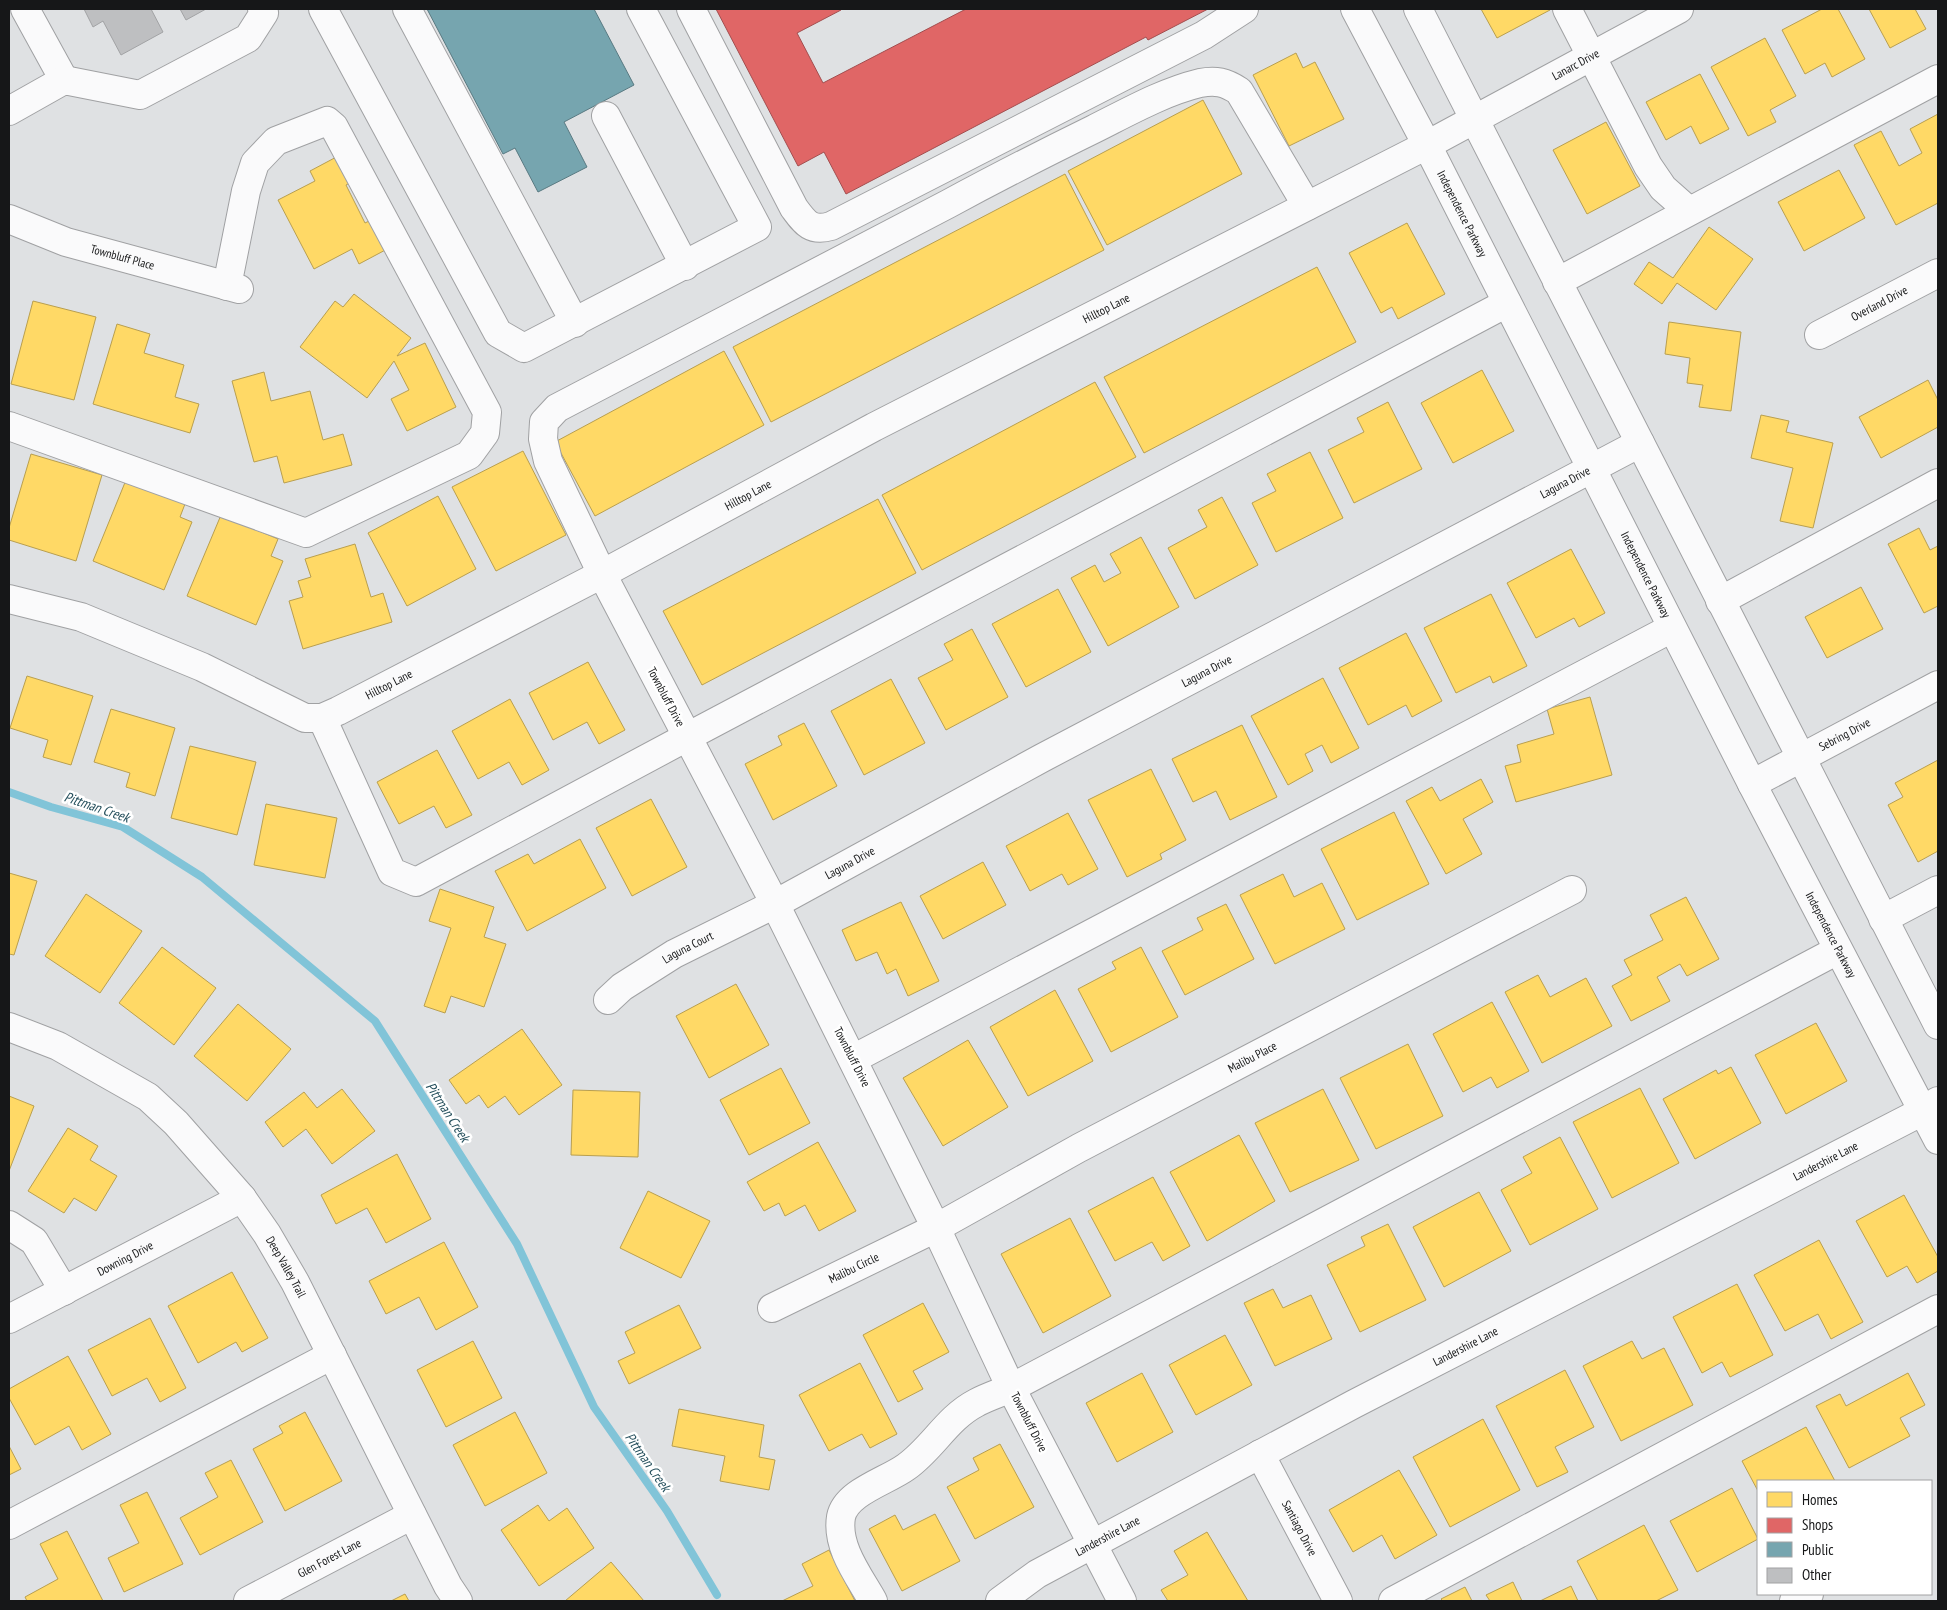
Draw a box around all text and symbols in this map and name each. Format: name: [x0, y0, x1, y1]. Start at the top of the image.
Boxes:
street label: Lanarc Drive: [1549, 45, 1602, 83]
street label: Independence Parkway: [1434, 168, 1491, 260]
street label: Townbluff Place: [89, 241, 156, 273]
street label: Overland Drive: [1848, 282, 1910, 324]
street label: Hilltop Lane: [1080, 290, 1132, 326]
street label: Laguna Drive: [1537, 463, 1593, 501]
street label: Hilltop Lane: [722, 476, 774, 513]
street label: Independence Parkway: [1618, 529, 1674, 621]
street label: Laguna Drive: [1179, 651, 1234, 690]
street label: Townbluff Drive: [644, 664, 688, 729]
street label: Hilltop Lane: [363, 666, 415, 702]
street label: Sebring Drive: [1816, 714, 1873, 754]
water label: Pittman Creek: [62, 787, 133, 827]
street label: Laguna Drive: [822, 843, 877, 882]
street label: Independence Parkway: [1803, 889, 1860, 981]
street label: Laguna Court: [659, 928, 716, 966]
street label: Townbluff Drive: [831, 1024, 874, 1089]
street label: Malibu Place: [1225, 1038, 1279, 1076]
water label: Pittman Creek: [422, 1079, 475, 1147]
street label: Landershire Lane: [1790, 1138, 1860, 1184]
street label: Deep Valley Trail: [263, 1233, 310, 1300]
street label: Downing Drive: [94, 1237, 156, 1279]
street label: Malibu Circle: [826, 1249, 881, 1286]
street label: Landershire Lane: [1430, 1323, 1500, 1369]
street label: Townbluff Drive: [1008, 1389, 1051, 1454]
water label: Pittman Creek: [621, 1429, 676, 1496]
legend: [1757, 1480, 1932, 1595]
text: Homes: [1802, 1490, 1838, 1509]
street label: Santiago Drive: [1279, 1498, 1321, 1558]
street label: Landershire Lane: [1073, 1512, 1142, 1559]
text: Shops: [1802, 1515, 1833, 1534]
street label: Glen Forest Lane: [295, 1535, 364, 1581]
text: Public: [1802, 1540, 1834, 1559]
text: Other: [1802, 1565, 1832, 1584]

